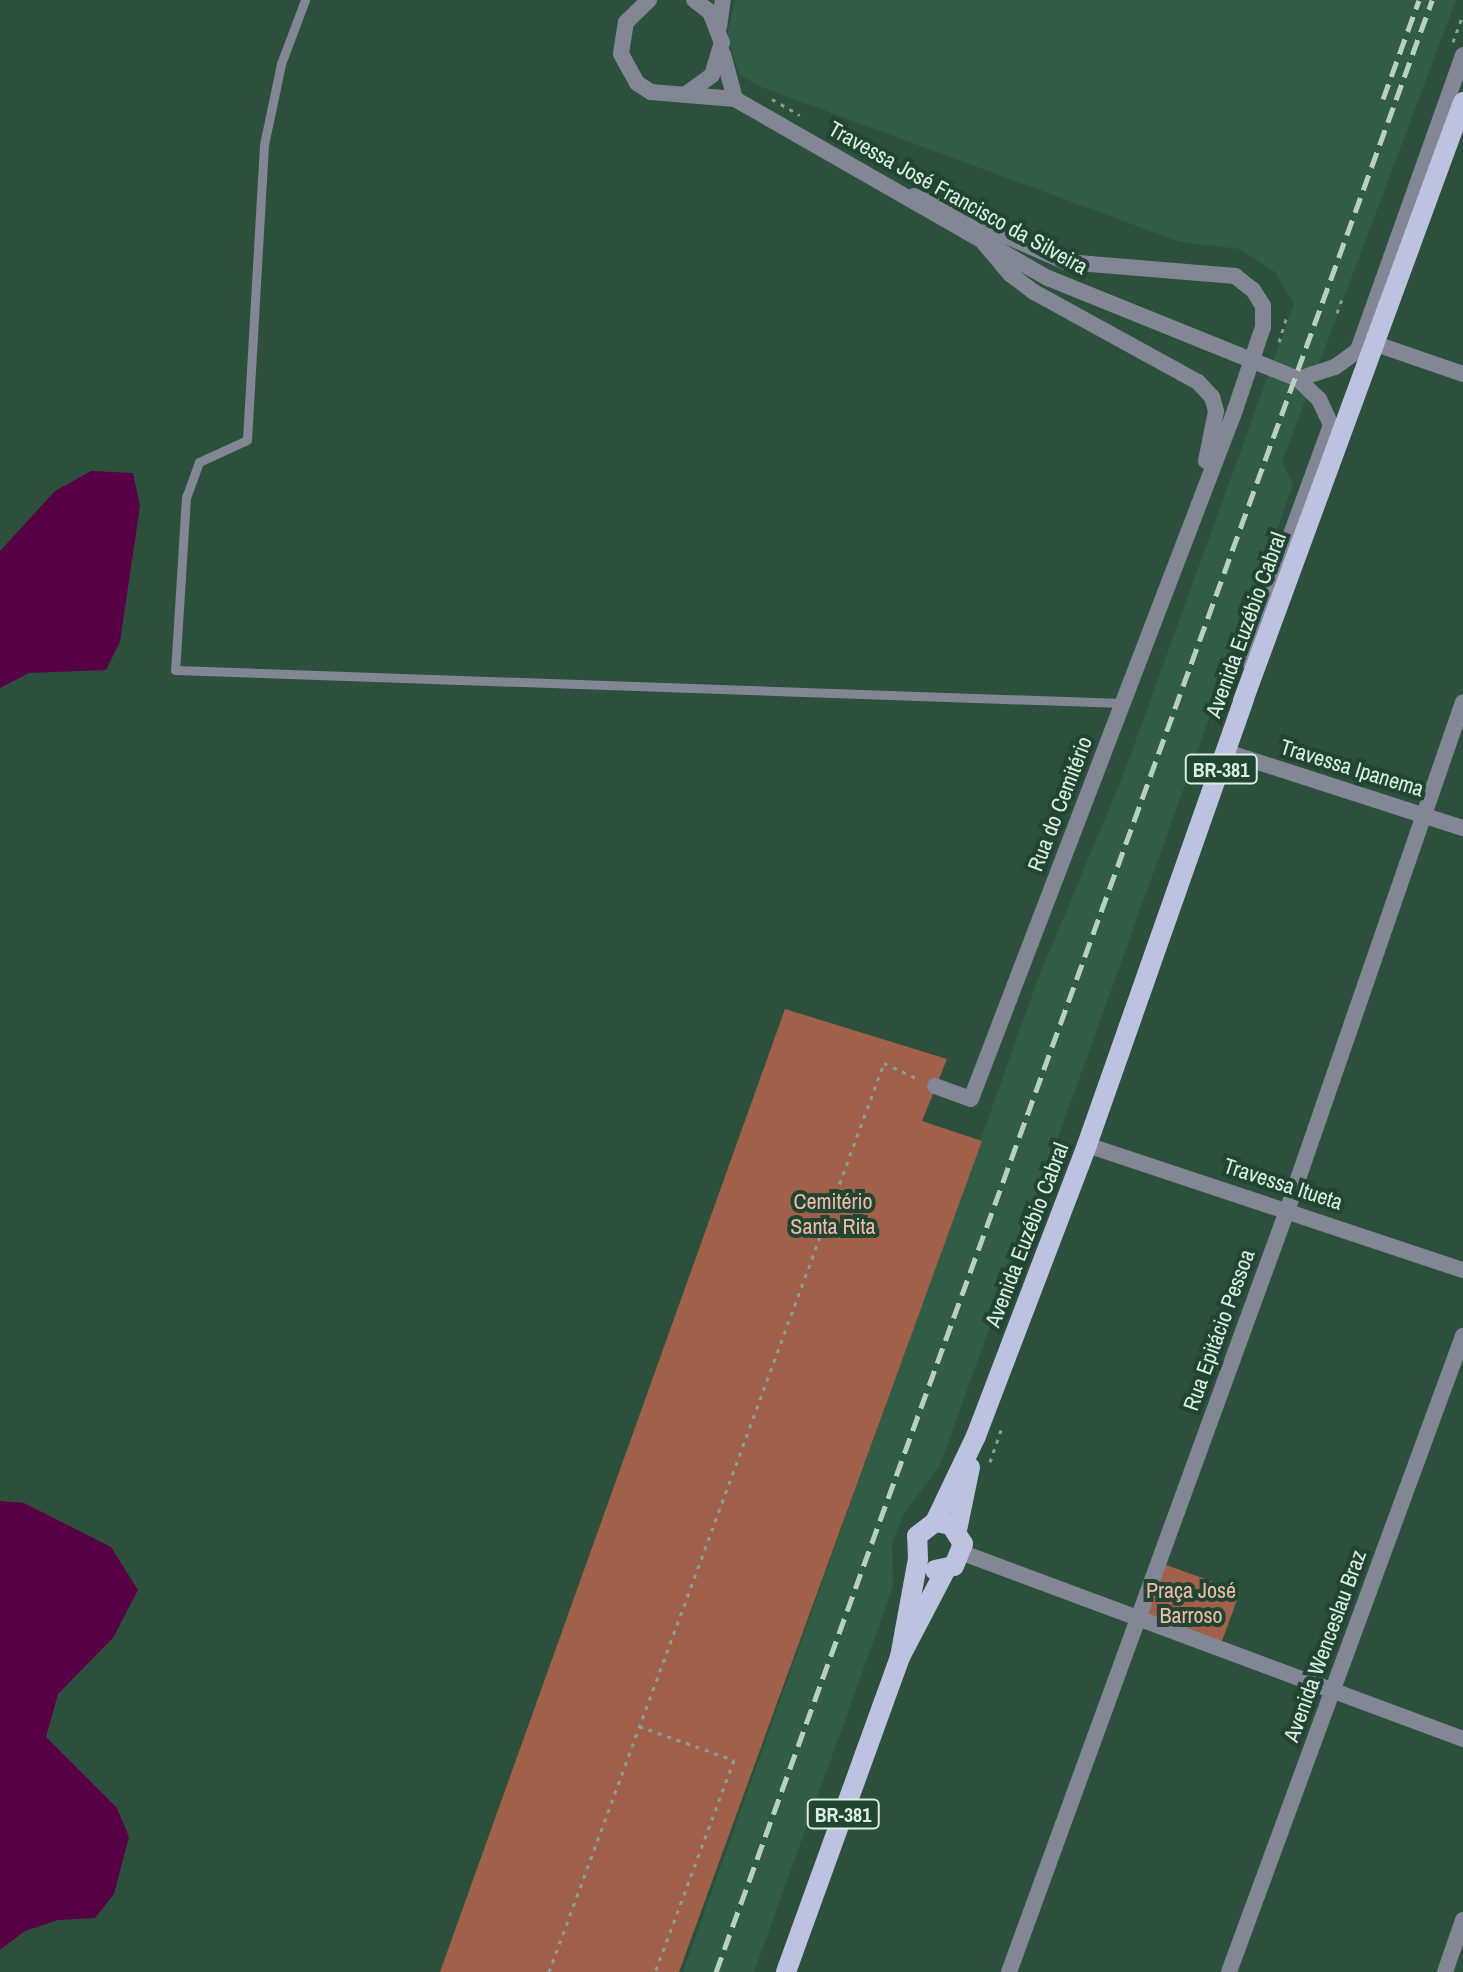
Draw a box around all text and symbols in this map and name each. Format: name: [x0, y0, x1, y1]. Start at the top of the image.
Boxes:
street label: Travessa José Francisco da Silveira: [824, 116, 1092, 280]
street label: Avenida Euzébio Cabral: [1200, 529, 1292, 721]
street label: Rua do Cemitério: [1022, 733, 1098, 875]
street label: Travessa Ipanema: [1277, 734, 1427, 802]
road number: BR-381: [1183, 753, 1259, 785]
street label: Avenida Euzébio Cabral: [980, 1139, 1074, 1331]
street label: Travessa Itueta: [1220, 1152, 1346, 1216]
park label: Cemitério Santa Rita: [790, 1188, 876, 1240]
street label: Rua Epitácio Pessoa: [1178, 1246, 1260, 1414]
street label: Avenida Wenceslau Braz: [1278, 1547, 1372, 1745]
park label: Praça José Barroso: [1146, 1577, 1236, 1628]
road number: BR-381: [805, 1798, 881, 1830]

